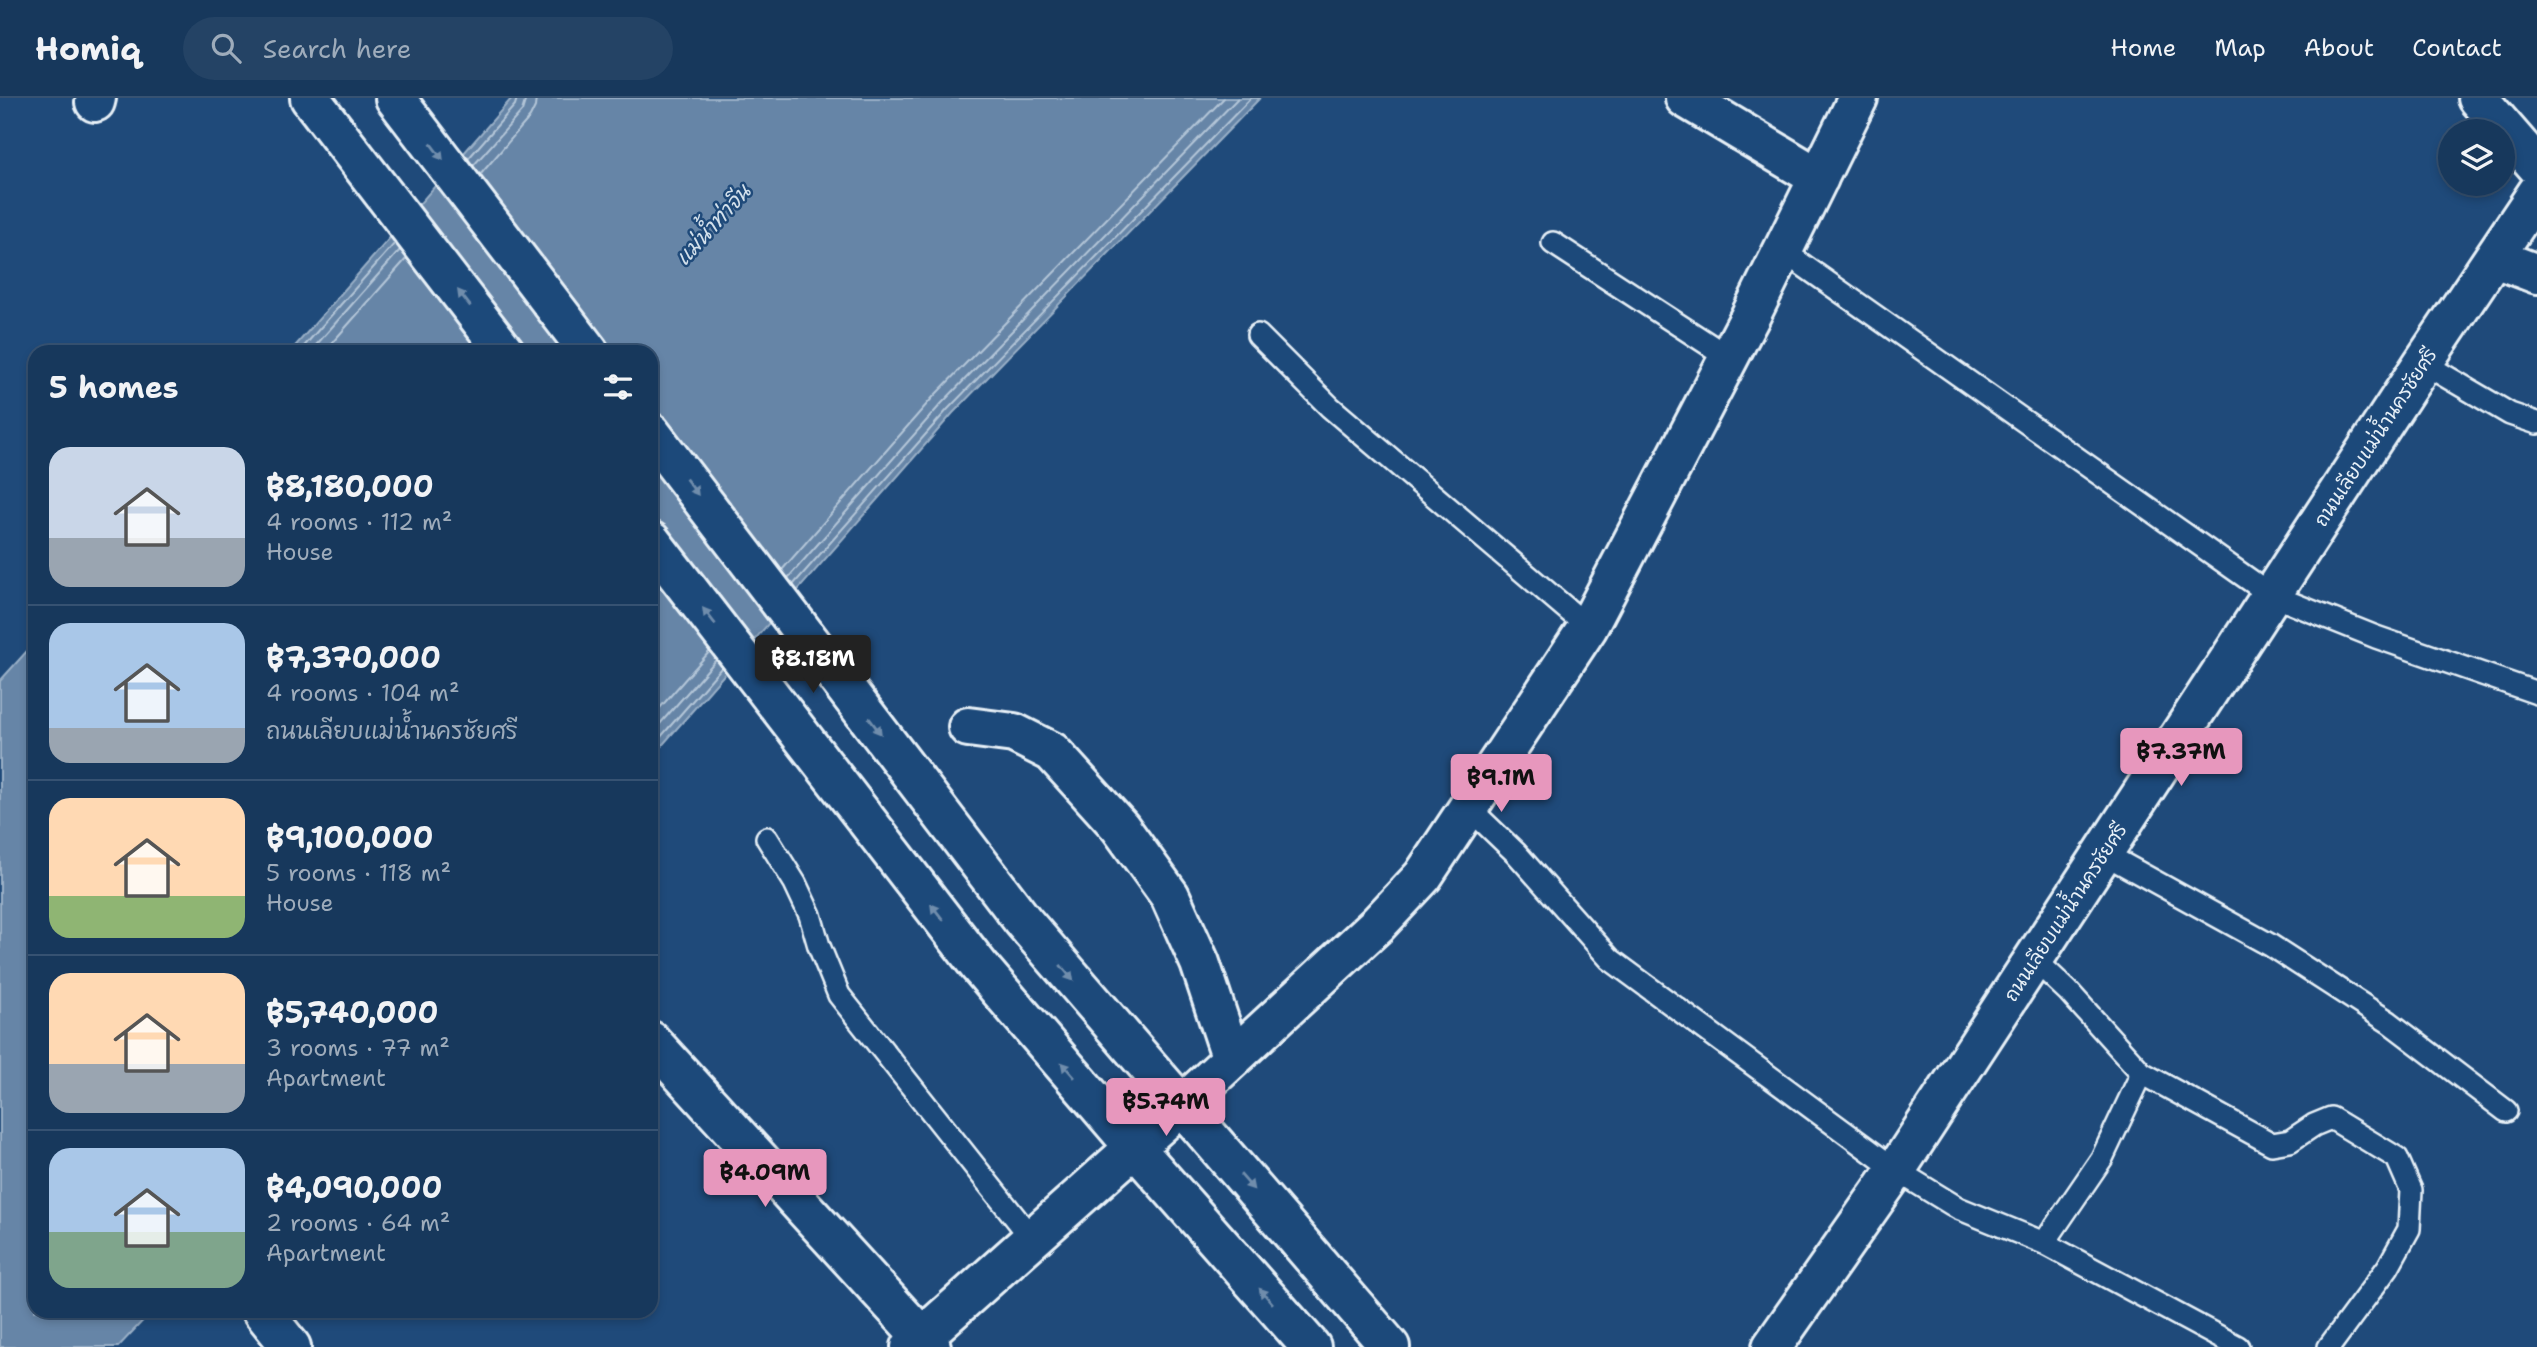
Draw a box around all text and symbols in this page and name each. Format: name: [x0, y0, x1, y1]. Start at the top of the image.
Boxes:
search box: [183, 17, 673, 80]
text: Homiq: [35, 26, 141, 71]
icon: search: [207, 29, 245, 67]
text: Search here: [263, 31, 411, 66]
text: Home: [2110, 32, 2176, 64]
text: Map: [2214, 32, 2266, 64]
text: About: [2304, 32, 2374, 64]
text: Contact: [2412, 32, 2502, 64]
map controls: [2438, 119, 2515, 196]
button: layers: [2438, 119, 2515, 196]
one-way arrow: [429, 143, 444, 161]
water label: แม่น้ำท่าจีน: [665, 174, 758, 272]
one-way arrow: [456, 289, 471, 307]
street label: ถนนเลียบแม่น้ำนครชัยศรี: [2305, 341, 2443, 531]
text: 5 homes: [49, 367, 179, 408]
icon: filters: [599, 368, 637, 406]
text: ฿8,180,000: [266, 466, 434, 507]
icon: home: [105, 475, 189, 559]
one-way arrow: [685, 478, 699, 496]
text: 4 rooms · 112 m²: [266, 507, 452, 537]
text: House: [266, 537, 334, 567]
one-way arrow: [701, 607, 716, 625]
pin: ฿8.18M: [756, 636, 870, 695]
text: ฿7,370,000: [266, 637, 441, 678]
text: ฿8.18M: [771, 643, 855, 673]
icon: home: [105, 651, 189, 735]
text: 4 rooms · 104 m²: [266, 678, 459, 708]
text: ถนนเลียบแม่น้ำนครชัยศรี: [266, 716, 518, 746]
one-way arrow: [868, 717, 882, 736]
pin: ฿7.37M: [2124, 728, 2238, 788]
text: ฿7.37M: [2136, 736, 2226, 766]
pin: ฿9.1M: [1452, 754, 1550, 814]
text: ฿9.1M: [1467, 762, 1535, 792]
street label: ถนนเลียบแม่น้ำนครชัยศรี: [1995, 816, 2133, 1006]
text: ฿9,100,000: [266, 817, 434, 858]
icon: home: [105, 826, 189, 910]
text: 5 rooms · 118 m²: [266, 858, 451, 888]
text: House: [266, 888, 334, 918]
one-way arrow: [930, 904, 945, 922]
one-way arrow: [1059, 964, 1074, 981]
text: ฿5,740,000: [266, 992, 438, 1033]
icon: home: [105, 1001, 189, 1085]
text: 3 rooms · 77 m²: [266, 1033, 450, 1063]
one-way arrow: [1061, 1061, 1076, 1078]
text: Apartment: [266, 1063, 386, 1093]
pin: ฿5.74M: [1109, 1079, 1223, 1138]
text: ฿5.74M: [1122, 1086, 1210, 1116]
pin: ฿4.09M: [708, 1150, 822, 1209]
text: ฿4.09M: [720, 1157, 810, 1187]
text: ฿4,090,000: [266, 1167, 442, 1208]
one-way arrow: [1239, 1174, 1254, 1191]
icon: home: [105, 1176, 189, 1260]
text: 2 rooms · 64 m²: [266, 1208, 450, 1238]
text: Apartment: [266, 1238, 386, 1268]
one-way arrow: [1258, 1287, 1274, 1305]

